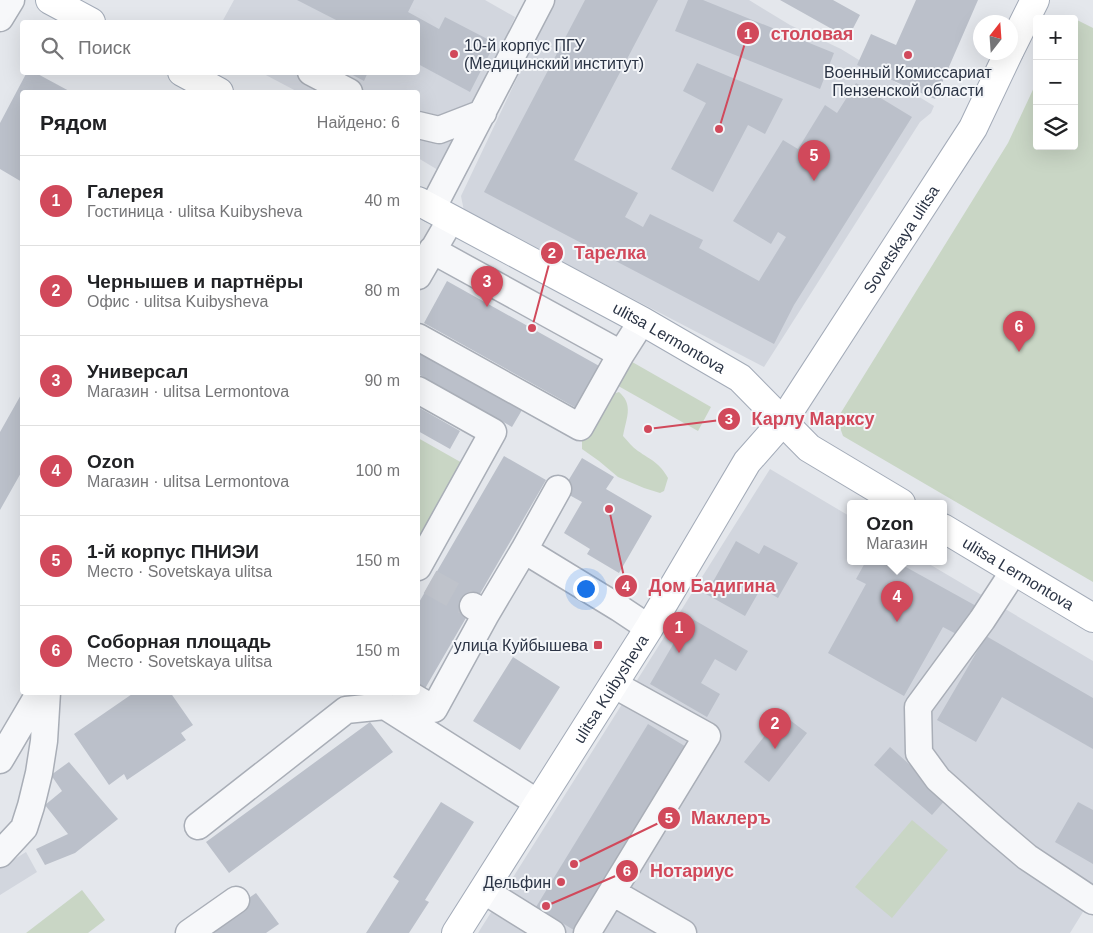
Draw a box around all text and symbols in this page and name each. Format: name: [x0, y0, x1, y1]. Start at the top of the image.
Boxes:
north arrow: [973, 15, 1018, 60]
map controls: [1033, 15, 1078, 150]
button: +: [1033, 15, 1078, 60]
callout: столовая: [736, 17, 863, 50]
search box: [20, 20, 420, 75]
text: столовая: [771, 24, 853, 44]
text: 1: [744, 25, 752, 42]
icon: search: [38, 34, 66, 62]
text: Поиск: [78, 37, 131, 58]
place label: 10-й корпус ПГУ (Медицинский институт): [464, 37, 644, 72]
marker: 10-й корпус ПГУ (Медицинский институт): [448, 48, 460, 60]
marker: Военный Комиссариат Пензенской области: [902, 49, 914, 61]
button: −: [1033, 60, 1078, 105]
place label: Военный Комиссариат Пензенской области: [824, 64, 993, 99]
button: layers: [1033, 105, 1078, 150]
text: Рядом: [40, 111, 107, 134]
text: Найдено: 6: [317, 114, 400, 131]
pin: 5: [798, 140, 830, 181]
text: Галерея: [87, 181, 164, 202]
street label: Sovetskaya ulitsa: [860, 182, 942, 296]
text: 1: [52, 192, 60, 209]
text: 40 m: [364, 192, 400, 209]
text: Гостиница · ulitsa Kuibysheva: [87, 203, 302, 220]
callout: Тарелка: [539, 237, 656, 270]
text: Тарелка: [574, 243, 647, 263]
text: 2: [548, 244, 556, 261]
pin: 3: [471, 266, 503, 307]
text: Чернышев и партнёры: [87, 271, 303, 292]
text: 2: [52, 282, 60, 299]
text: 80 m: [364, 282, 400, 299]
text: Офис · ulitsa Kuibysheva: [87, 293, 268, 310]
street label: ulitsa Lermontova: [610, 299, 729, 376]
pin: 6: [1003, 311, 1035, 352]
text: Универсал: [87, 361, 188, 382]
text: 3: [52, 372, 60, 389]
text: 90 m: [364, 372, 400, 389]
text: Магазин · ulitsa Lermontova: [87, 383, 289, 400]
callout: Карлу Марксу: [717, 403, 885, 436]
text: Карлу Марксу: [752, 409, 875, 429]
text: 3: [725, 410, 733, 427]
text: Ozon: [87, 451, 135, 472]
text: 4: [52, 462, 60, 479]
text: 100 m: [356, 462, 400, 479]
text: Магазин · ulitsa Lermontova: [87, 473, 289, 490]
popup: [847, 500, 947, 565]
text: Ozon: [866, 513, 914, 534]
street label: ulitsa Lermontova: [960, 533, 1077, 613]
text: Магазин: [866, 535, 928, 552]
text: 1-й корпус ПНИЭИ: [87, 541, 259, 562]
text: 5: [52, 552, 60, 569]
text: 150 m: [356, 552, 400, 569]
text: Место · Sovetskaya ulitsa: [87, 563, 272, 580]
callout: Дом Бадигина: [613, 569, 785, 602]
your location: [573, 576, 599, 602]
text: Дом Бадигина: [648, 576, 776, 596]
text: 4: [622, 577, 631, 594]
pin: 4: [881, 581, 913, 622]
pin: 1: [663, 612, 695, 653]
text: Соборная площадь: [87, 631, 271, 652]
street label: ulitsa Kuibysheva: [570, 632, 651, 746]
place label: улица Куйбышева: [454, 637, 588, 654]
marker: улица Куйбышева: [592, 639, 604, 651]
text: 6: [52, 642, 60, 659]
text: 150 m: [356, 642, 400, 659]
text: Место · Sovetskaya ulitsa: [87, 653, 272, 670]
pin: 2: [759, 708, 791, 749]
callout: Маклеръ: [657, 801, 781, 834]
text: Маклеръ: [691, 808, 771, 828]
text: 5: [665, 809, 673, 826]
callout: Нотариус: [615, 855, 744, 888]
text: Нотариус: [650, 861, 734, 881]
text: 6: [623, 862, 631, 879]
place label: Дельфин: [483, 874, 551, 891]
marker: Дельфин: [555, 876, 567, 888]

